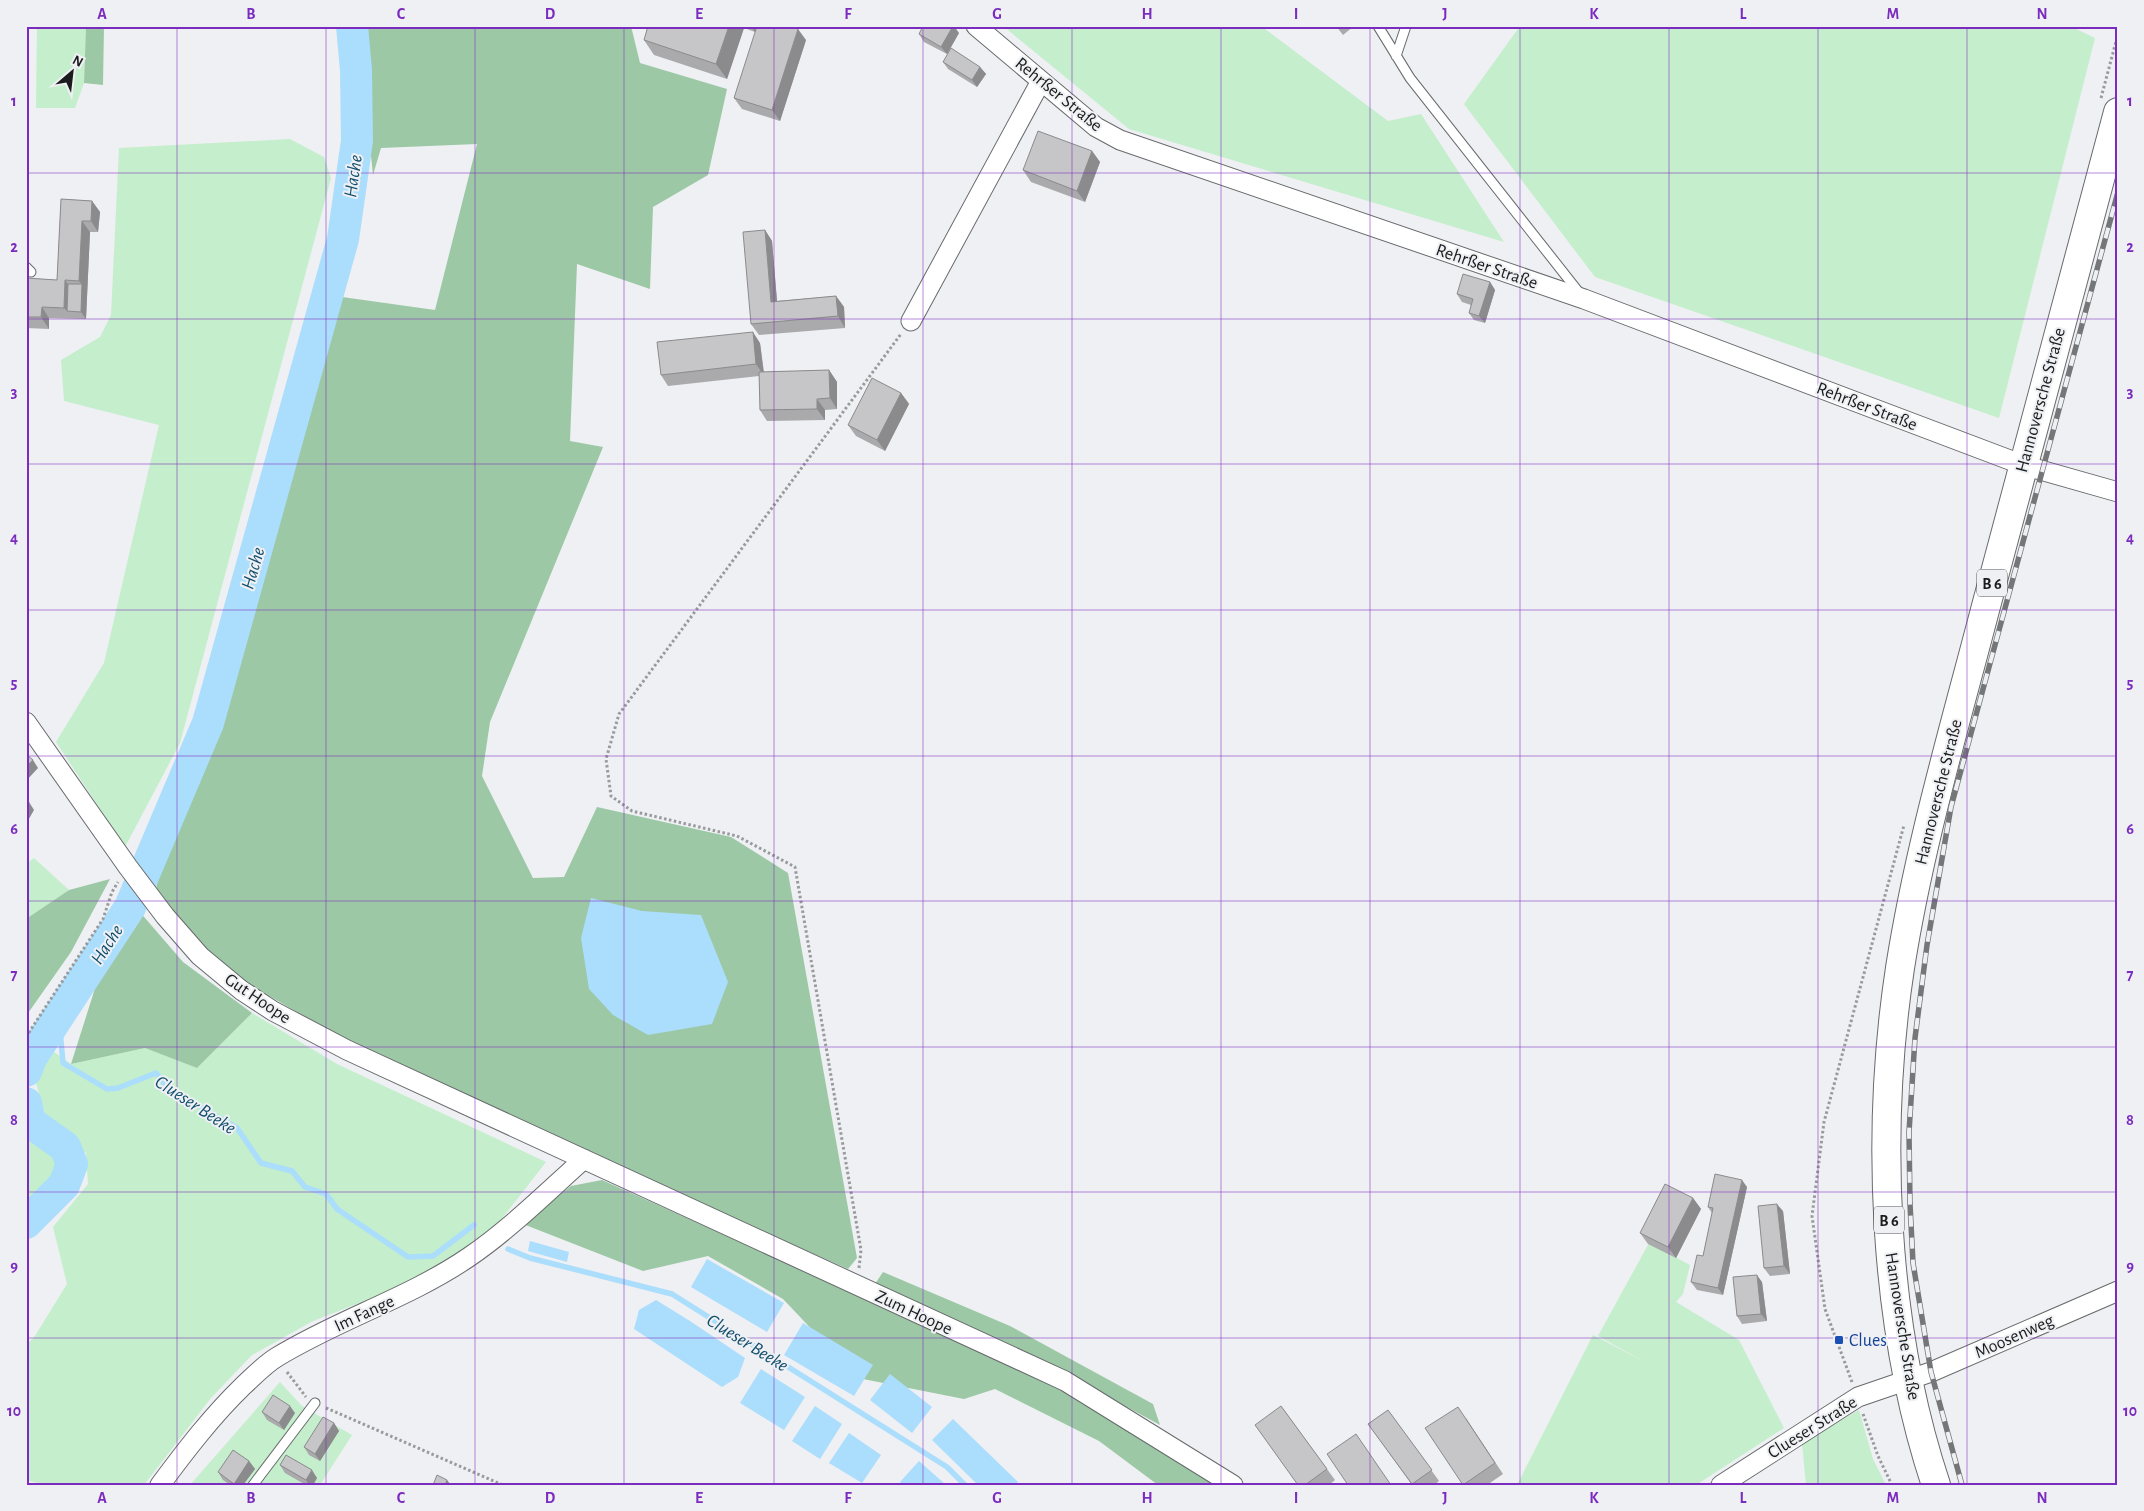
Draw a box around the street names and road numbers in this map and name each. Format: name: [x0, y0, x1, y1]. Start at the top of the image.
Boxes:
street label: Rehrßer Straße: [1011, 54, 1105, 135]
street label: Rehrßer Straße: [1433, 241, 1540, 293]
street label: Hannoversche Straße: [2013, 326, 2069, 475]
street label: Rehrßer Straße: [1814, 379, 1919, 434]
road number: B 6: [1977, 570, 2007, 596]
street label: Hannoversche Straße: [1912, 718, 1966, 867]
street label: Gut Hoope: [221, 970, 294, 1027]
road number: B 6: [1874, 1206, 1904, 1234]
street label: Hannoversche Straße: [1881, 1251, 1923, 1401]
street label: Zum Hoope: [872, 1287, 955, 1339]
street label: Im Fange: [332, 1292, 397, 1336]
street label: Moosenweg: [1972, 1311, 2057, 1362]
street label: Clueser Straße: [1765, 1393, 1860, 1462]

